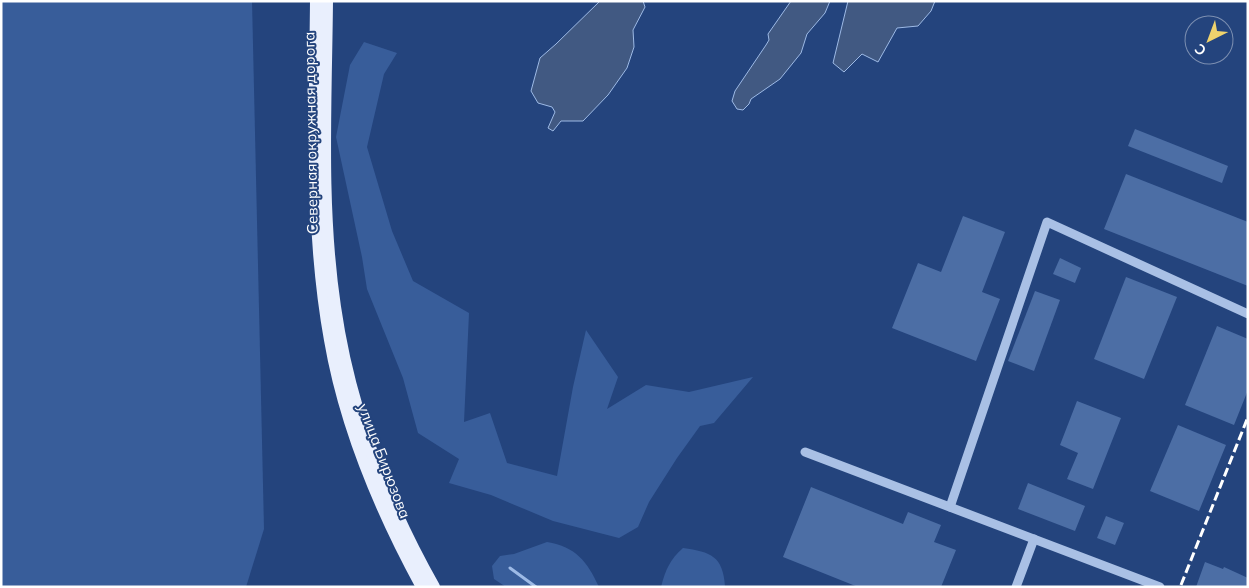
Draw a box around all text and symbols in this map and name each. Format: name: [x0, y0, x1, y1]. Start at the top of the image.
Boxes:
north arrow: [1184, 15, 1234, 65]
street label: Северная окружная дорога: [299, 32, 322, 234]
text: С: [1191, 40, 1210, 60]
street label: улица Бирюзова: [354, 401, 415, 521]

